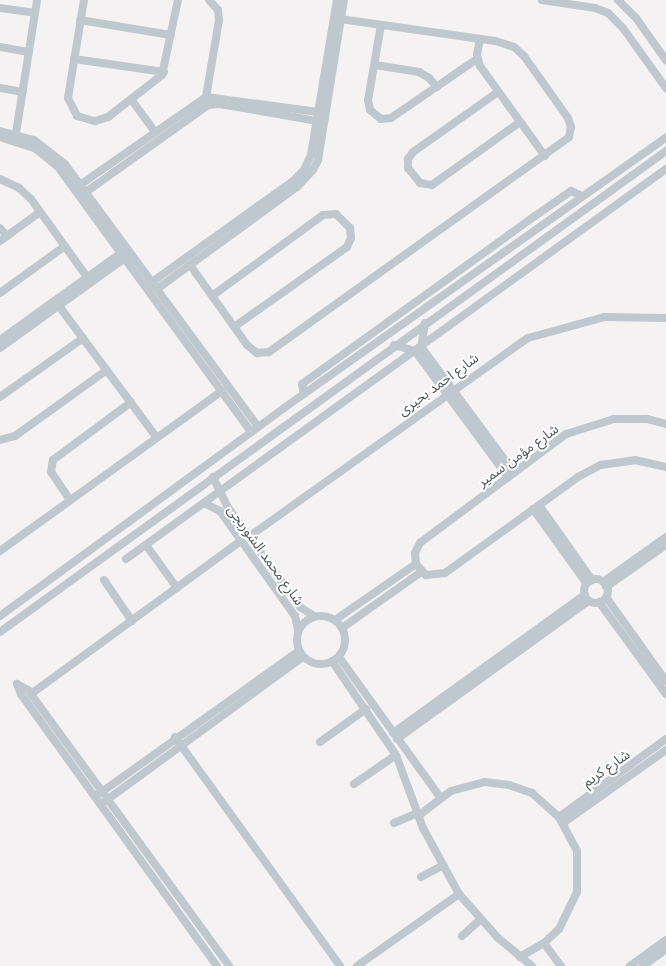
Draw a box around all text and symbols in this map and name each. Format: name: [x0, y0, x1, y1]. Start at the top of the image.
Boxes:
street label: شارع احمد بحيرى: [394, 349, 482, 419]
street label: شارع مؤمن سمير: [474, 420, 562, 490]
street label: شارع محمد الشوربجى: [224, 502, 308, 608]
street label: شارع كريم: [579, 746, 633, 790]

